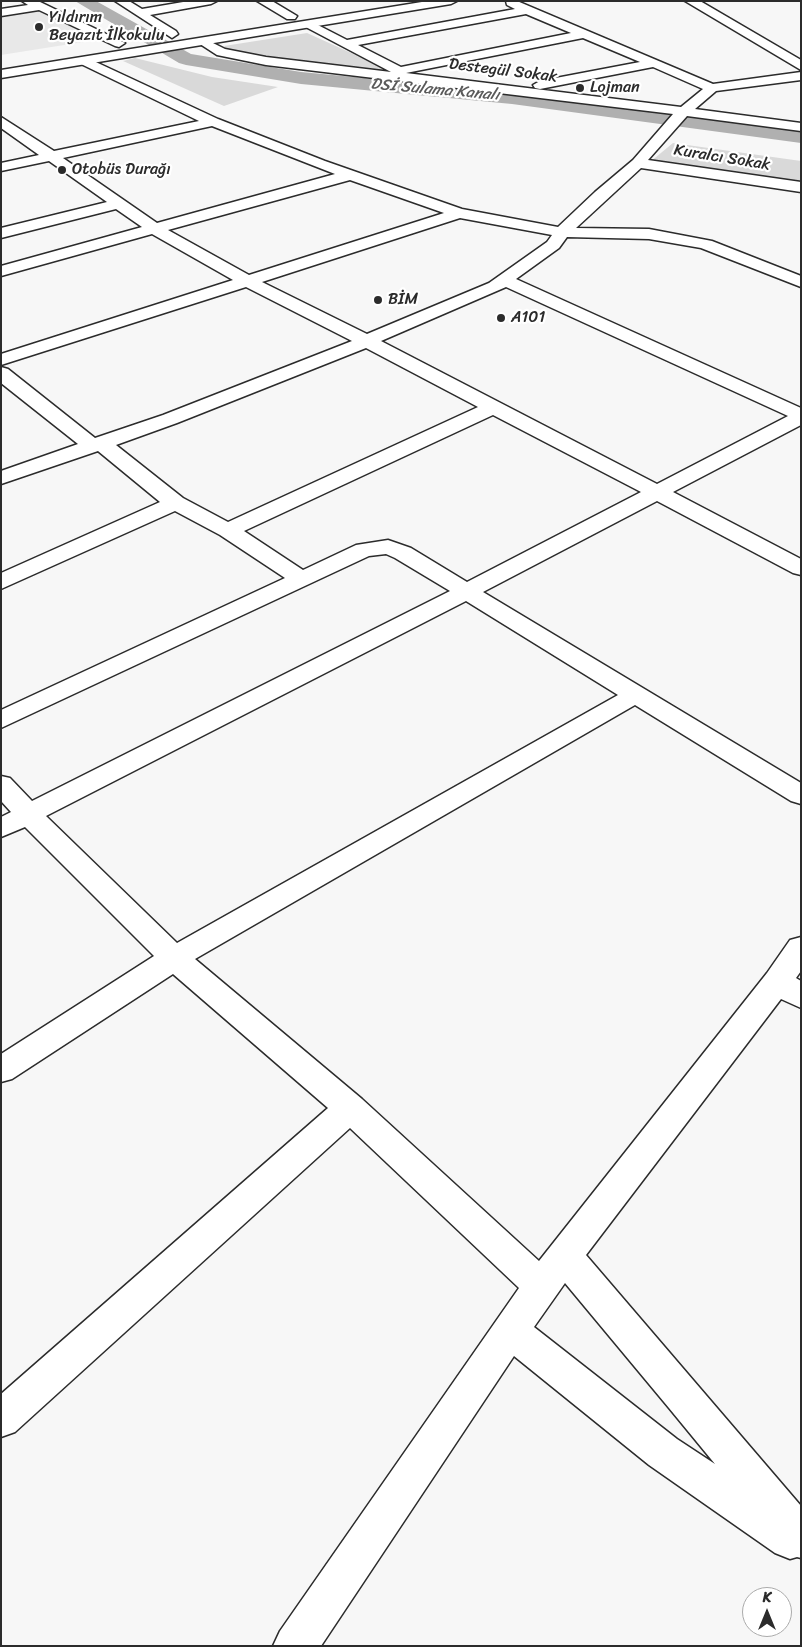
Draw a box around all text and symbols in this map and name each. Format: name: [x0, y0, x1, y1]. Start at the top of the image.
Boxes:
place label: Yıldırım Beyazıt İlkokulu: [49, 8, 165, 46]
marker: Yıldırım Beyazıt İlkokulu: [33, 21, 45, 33]
street label: Destegül Sokak: [448, 55, 558, 87]
water label: DSİ Sulama Kanalı: [370, 75, 500, 105]
place label: Lojman: [590, 78, 640, 98]
marker: Lojman: [574, 82, 586, 94]
street label: Kuralcı Sokak: [672, 141, 772, 175]
place label: Otobüs Durağı: [72, 160, 171, 180]
marker: Otobüs Durağı: [56, 164, 68, 176]
place label: BİM: [388, 290, 418, 310]
marker: BİM: [372, 294, 384, 306]
place label: A101: [511, 308, 545, 328]
marker: A101: [495, 312, 507, 324]
text: K: [763, 1585, 771, 1610]
north arrow: [742, 1587, 792, 1637]

